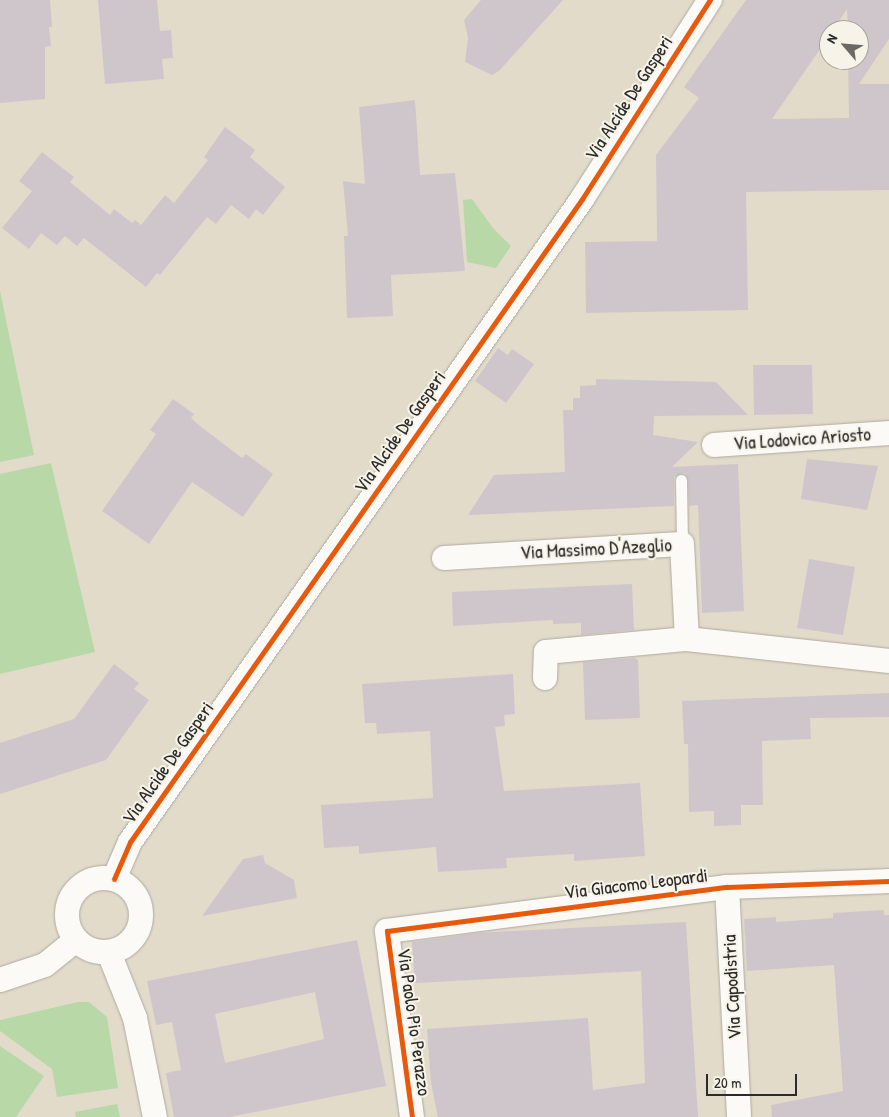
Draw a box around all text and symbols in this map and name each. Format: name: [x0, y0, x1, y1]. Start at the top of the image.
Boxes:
north arrow: [819, 20, 869, 70]
street label: Via Alcide De Gasperi: [580, 31, 678, 165]
text: N: [821, 31, 841, 46]
street label: Via Alcide De Gasperi: [349, 366, 451, 498]
street label: Via Lodovico Ariosto: [732, 423, 872, 455]
street label: Via Massimo D'Azeglio: [520, 534, 672, 564]
street label: Via Alcide De Gasperi: [117, 697, 219, 829]
street label: Via Giacomo Leopardi: [563, 864, 709, 904]
street label: Via Capodistria: [718, 934, 746, 1040]
street label: Via Paolo Pio Perazzo: [392, 947, 436, 1097]
scale bar: [709, 1064, 800, 1096]
text: 20 m: [714, 1072, 741, 1093]

